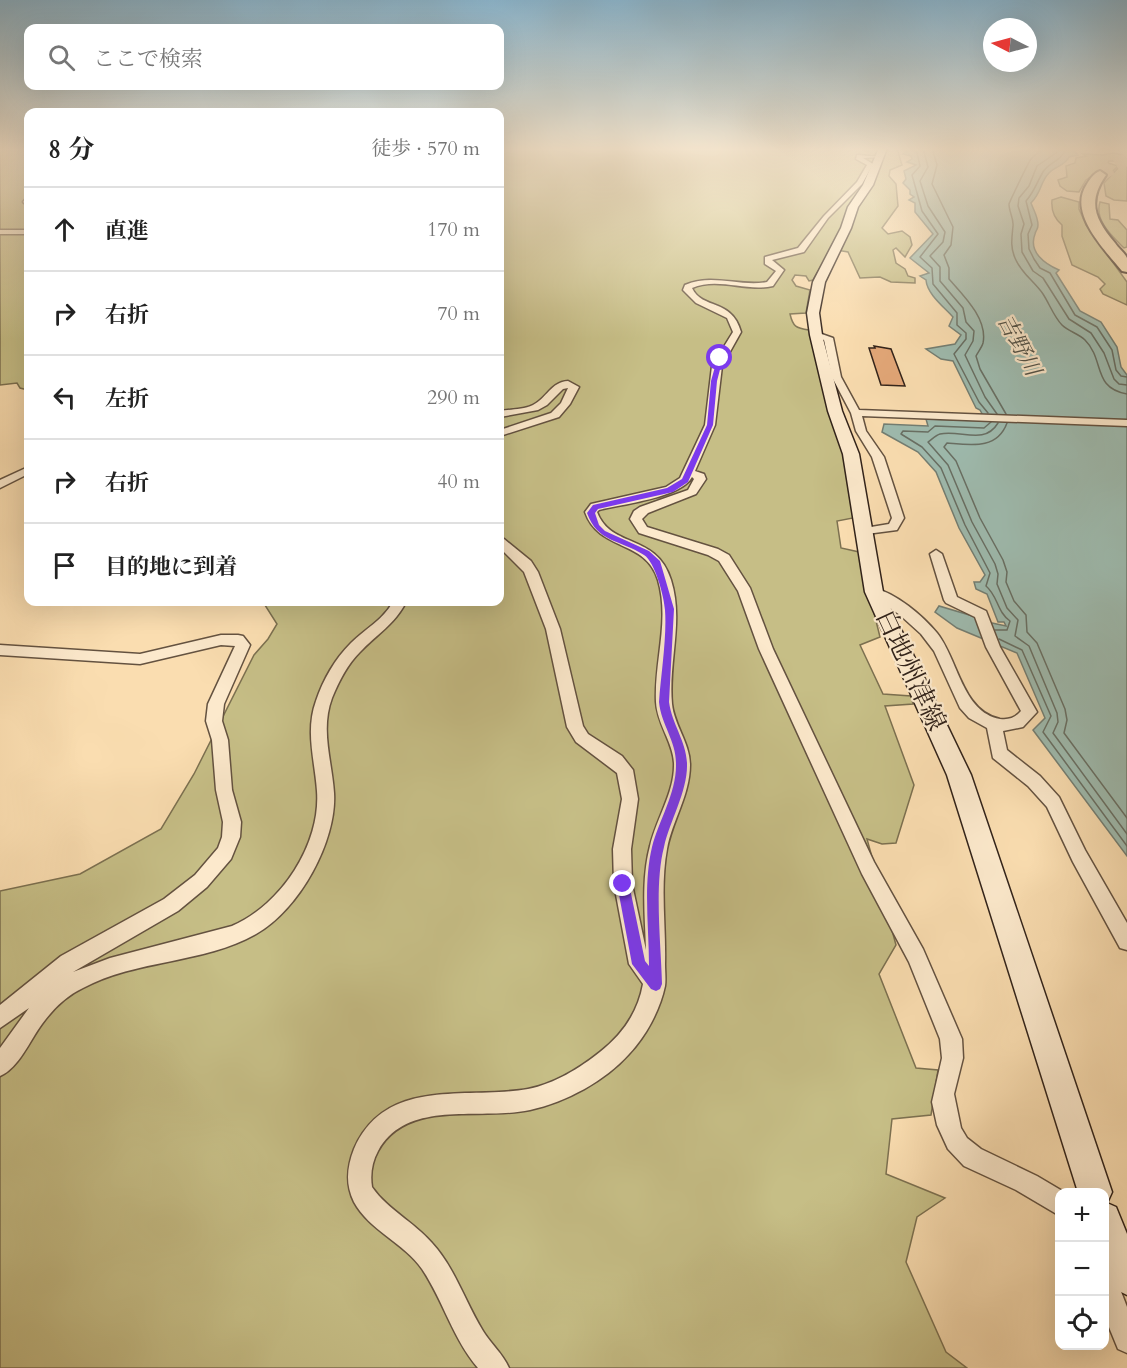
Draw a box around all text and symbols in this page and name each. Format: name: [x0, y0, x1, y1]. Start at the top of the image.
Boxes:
north arrow: [983, 18, 1037, 72]
search box: [24, 24, 504, 90]
icon: search: [45, 41, 78, 74]
text: ここで検索: [93, 44, 203, 74]
text: 8 分: [48, 132, 94, 167]
text: 徒歩 · 570 m: [371, 135, 480, 162]
icon: ahead: [48, 213, 81, 246]
text: 直進: [105, 216, 149, 246]
text: 170 m: [427, 216, 480, 243]
icon: right: [48, 297, 81, 330]
text: 右折: [105, 300, 149, 330]
text: 70 m: [437, 300, 480, 327]
water label: 吉野川: [990, 309, 1049, 383]
route start: [706, 344, 732, 370]
icon: left: [48, 381, 81, 414]
text: 左折: [105, 384, 149, 414]
text: 290 m: [427, 384, 480, 411]
icon: right: [48, 465, 81, 498]
text: 右折: [105, 468, 149, 498]
text: 40 m: [437, 468, 480, 495]
icon: arrive: [48, 549, 81, 582]
text: 目的地に到着: [105, 552, 237, 582]
street label: 白地州津線: [868, 604, 954, 736]
route end: [609, 870, 635, 896]
map controls: [1055, 1188, 1109, 1350]
button: +: [1055, 1188, 1109, 1242]
button: −: [1055, 1242, 1109, 1296]
button: locate: [1055, 1296, 1109, 1350]

